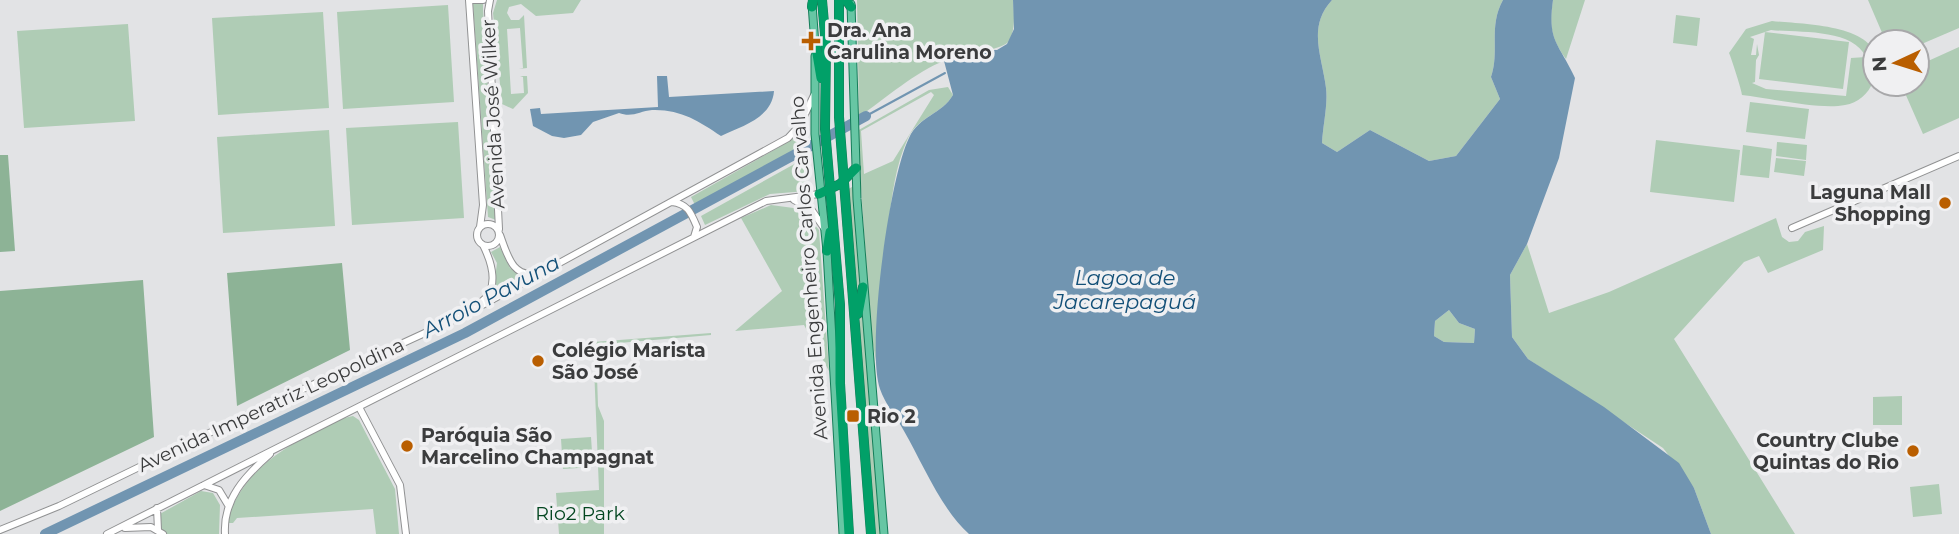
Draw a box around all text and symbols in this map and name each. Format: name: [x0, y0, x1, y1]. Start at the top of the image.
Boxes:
street label: Avenida José Wilker: [477, 19, 509, 209]
place label: Dra. Ana Carulina Moreno: [827, 19, 992, 64]
north arrow: [1861, 28, 1931, 98]
marker: Dra. Ana Carulina Moreno: [801, 31, 821, 51]
text: N: [1868, 56, 1892, 73]
street label: Avenida Engenheiro Carlos Carvalho: [785, 95, 833, 441]
place label: Laguna Mall Shopping: [1810, 181, 1931, 226]
marker: Laguna Mall Shopping: [1937, 195, 1953, 211]
water label: Arroio Pavuna: [416, 249, 564, 344]
water label: Lagoa de Jacarepaguá: [1053, 265, 1196, 314]
street label: Avenida Imperatriz Leopoldina: [134, 333, 408, 477]
place label: Colégio Marista São José: [552, 339, 706, 384]
marker: Colégio Marista São José: [530, 353, 546, 369]
place label: Rio 2: [867, 405, 916, 428]
marker: Rio 2: [845, 408, 861, 424]
place label: Paróquia São Marcelino Champagnat: [421, 424, 654, 469]
place label: Country Clube Quintas do Rio: [1753, 429, 1899, 474]
marker: Paróquia São Marcelino Champagnat: [399, 438, 415, 454]
marker: Country Clube Quintas do Rio: [1905, 443, 1921, 459]
park label: Rio2 Park: [535, 502, 626, 525]

